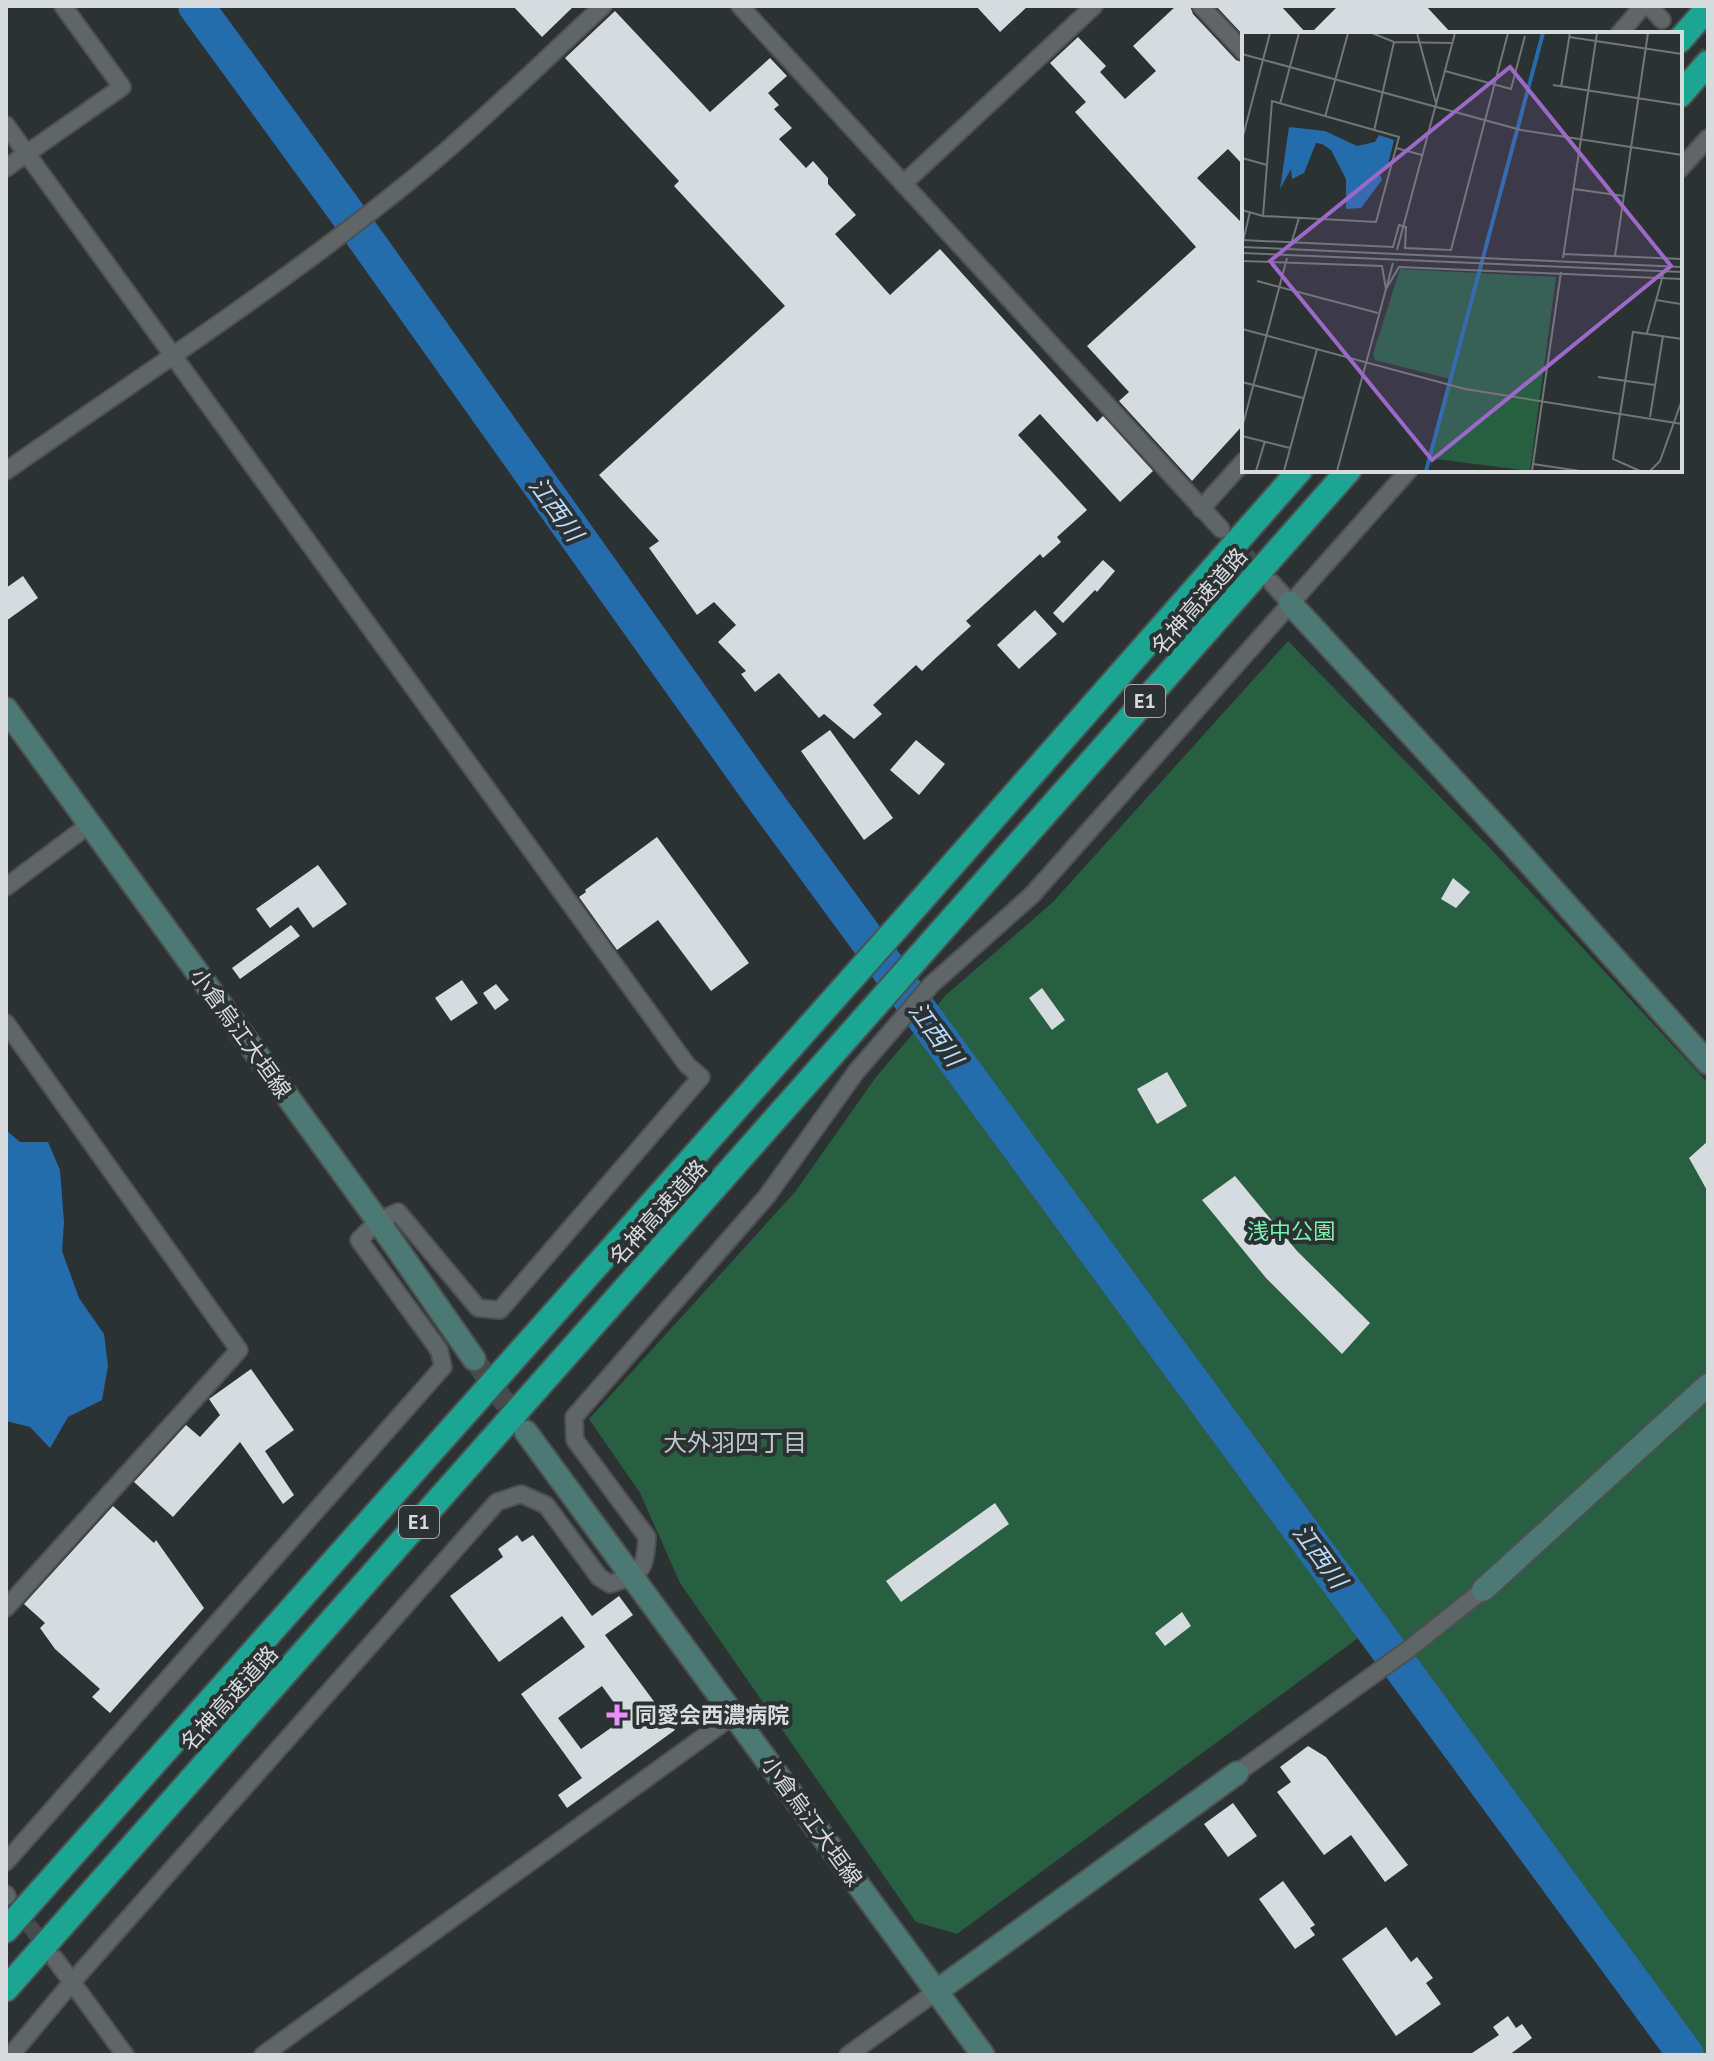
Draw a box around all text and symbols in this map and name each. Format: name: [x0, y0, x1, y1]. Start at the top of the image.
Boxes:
inset map: [1242, 32, 1682, 472]
water label: 江西川: [522, 471, 591, 550]
street label: 名神高速道路: [1145, 542, 1253, 660]
road number: E1: [1125, 685, 1165, 717]
street label: 小倉烏江大垣線: [184, 962, 298, 1104]
water label: 江西川: [902, 996, 971, 1075]
street label: 名神高速道路: [603, 1154, 713, 1270]
park label: 浅中公園: [1247, 1217, 1335, 1245]
district label: 大外羽四丁目: [663, 1427, 807, 1458]
road number: E1: [399, 1506, 439, 1538]
water label: 江西川: [1286, 1518, 1355, 1597]
street label: 名神高速道路: [174, 1640, 284, 1756]
place label: 同愛会西濃病院: [635, 1701, 789, 1729]
marker: 同愛会西濃病院: [606, 1704, 628, 1726]
street label: 小倉烏江大垣線: [755, 1750, 869, 1892]

